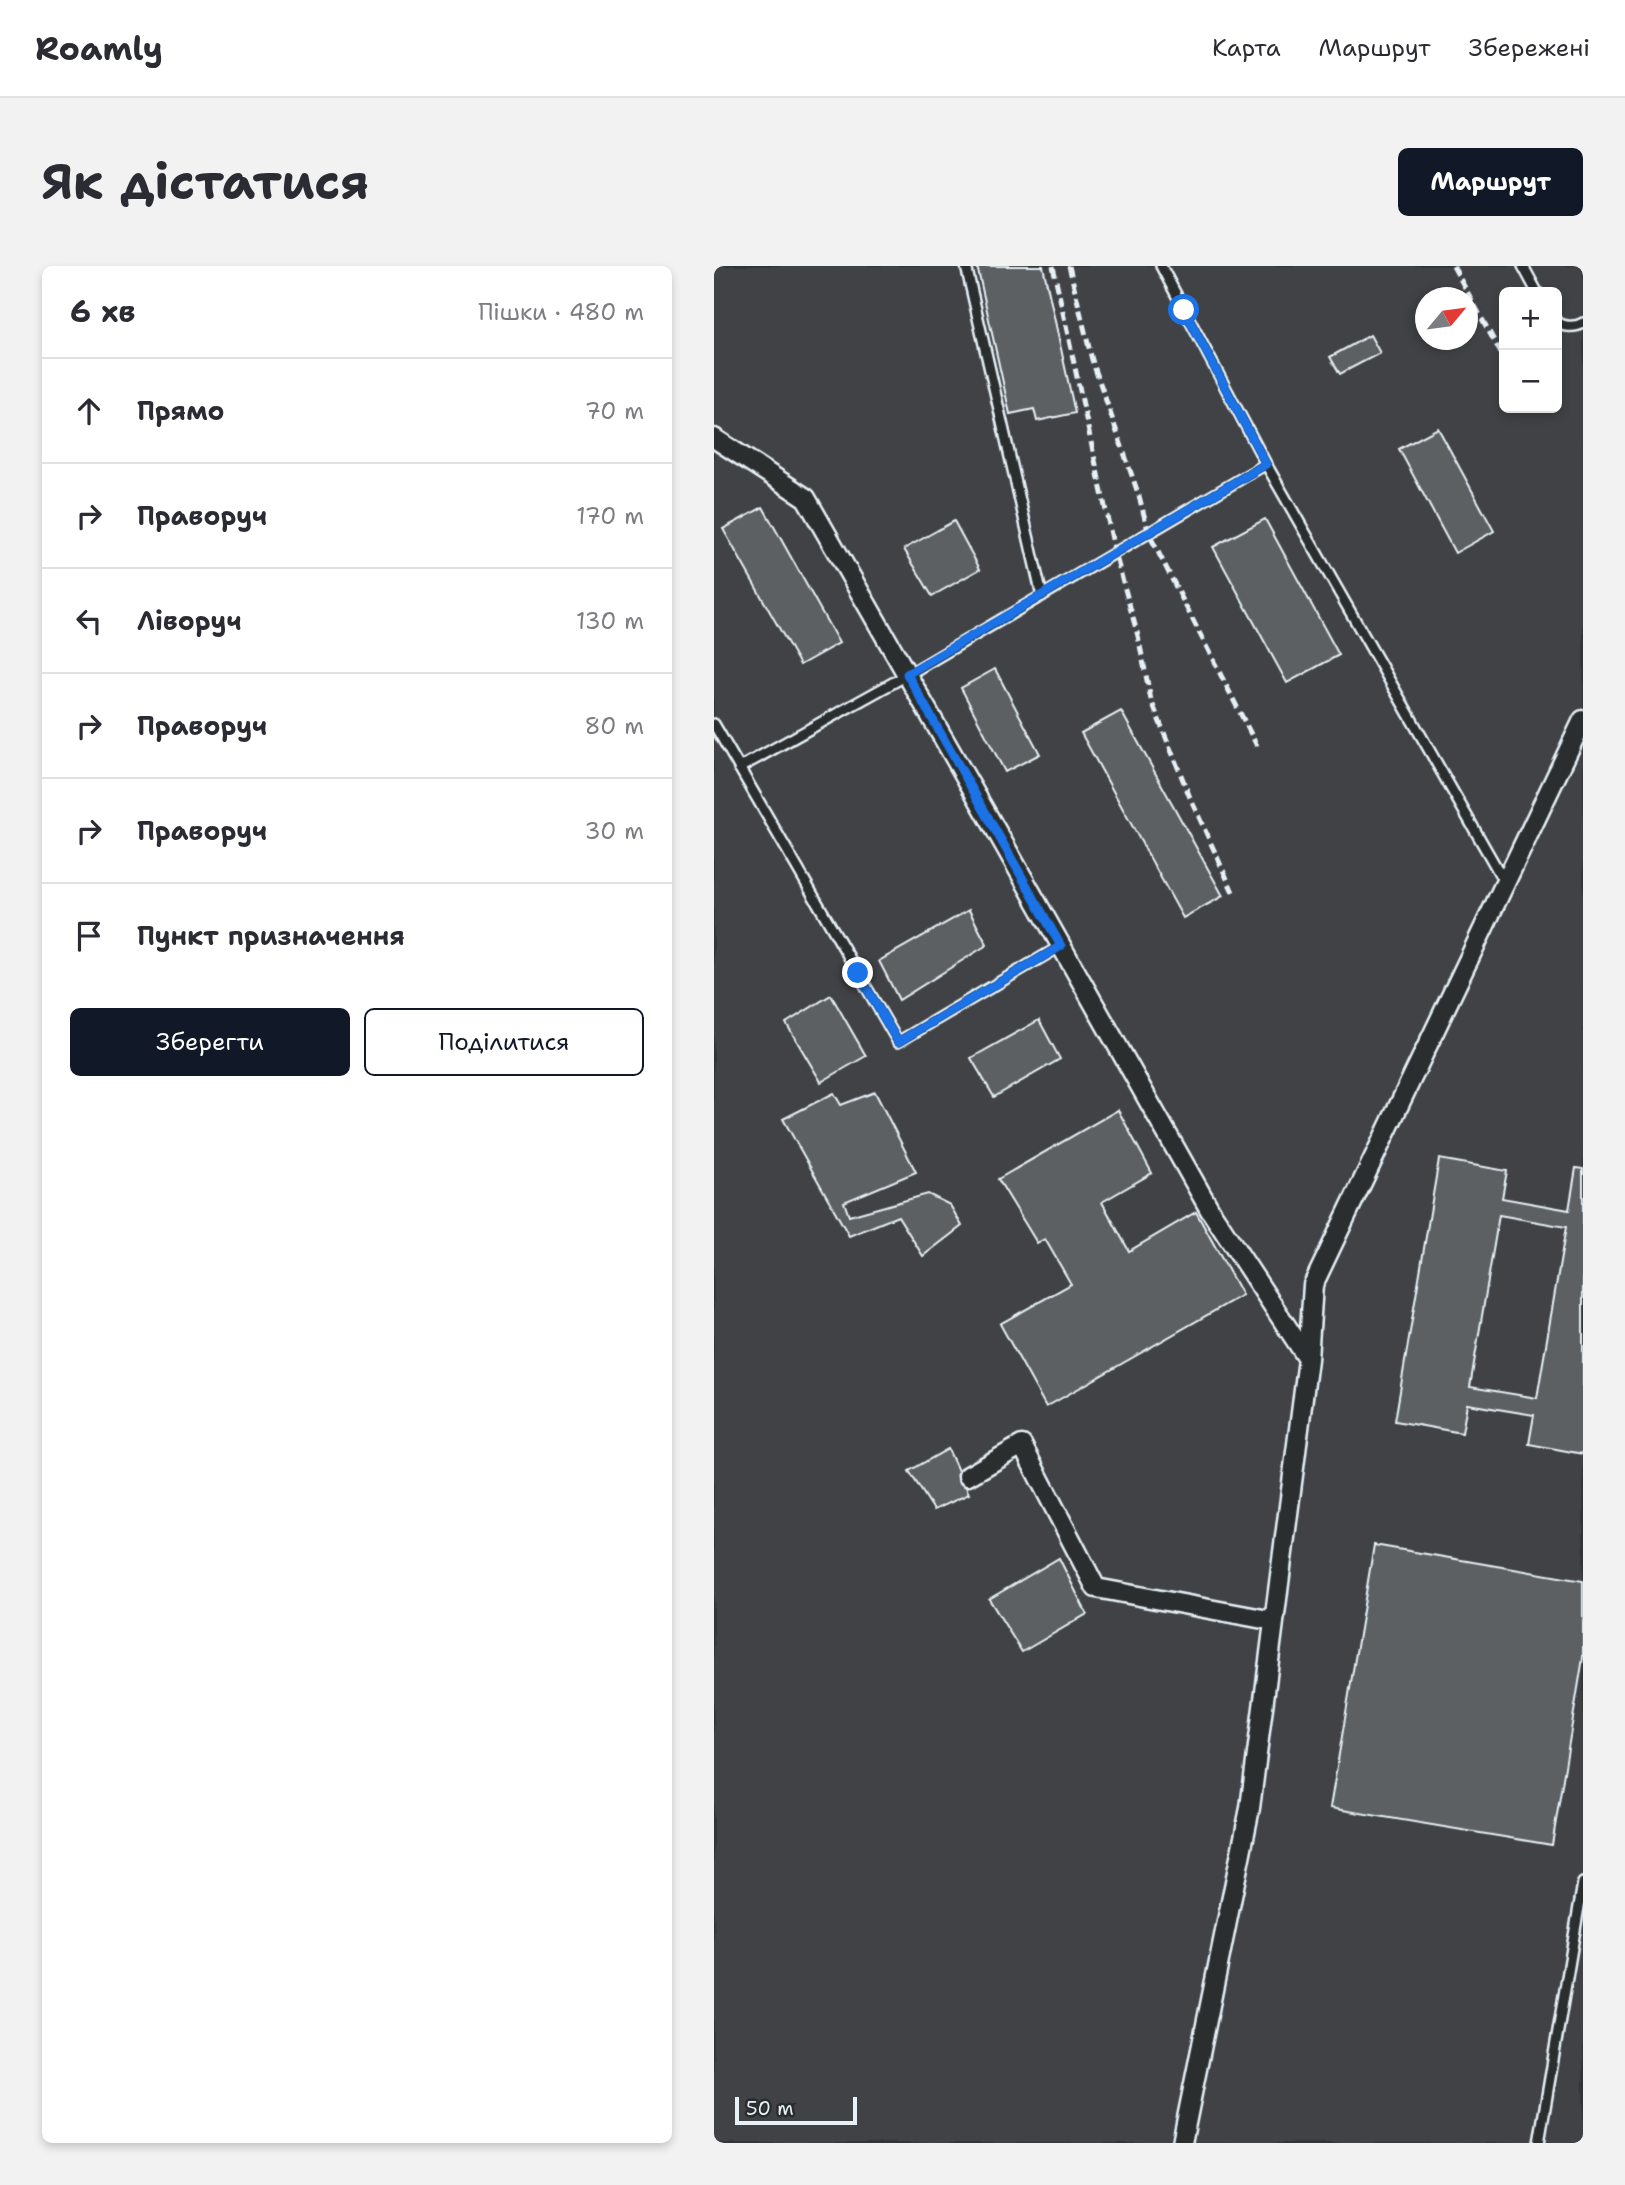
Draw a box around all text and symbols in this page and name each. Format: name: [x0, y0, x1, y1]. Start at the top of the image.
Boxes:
text: Roamly: [35, 26, 163, 71]
text: Карта: [1212, 32, 1281, 64]
text: Маршрут: [1319, 32, 1431, 64]
text: Збережені: [1469, 32, 1590, 64]
button: Маршрут: [1398, 148, 1583, 216]
text: Як дістатися: [42, 149, 369, 215]
north arrow: [1415, 287, 1478, 350]
map controls: [1499, 287, 1562, 413]
button: +: [1499, 287, 1562, 350]
text: 6 хв: [70, 291, 135, 332]
route start: [1168, 294, 1199, 325]
text: Пішки · 480 m: [478, 297, 644, 327]
button: −: [1499, 350, 1562, 413]
icon: ahead: [70, 392, 108, 430]
text: Прямо: [137, 393, 225, 428]
text: 70 m: [585, 396, 644, 426]
icon: right: [70, 497, 108, 535]
text: Праворуч: [137, 498, 267, 533]
text: 170 m: [576, 501, 644, 531]
icon: left: [70, 602, 108, 640]
text: Ліворуч: [137, 603, 242, 638]
text: 130 m: [576, 606, 644, 636]
icon: right: [70, 707, 108, 745]
text: Праворуч: [137, 708, 267, 743]
text: 80 m: [585, 711, 644, 741]
icon: right: [70, 812, 108, 850]
text: Праворуч: [137, 813, 267, 848]
text: 30 m: [585, 816, 644, 846]
icon: arrive: [70, 917, 108, 955]
text: Пункт призначення: [137, 918, 405, 953]
route end: [842, 957, 873, 988]
button: Зберегти: [70, 1008, 350, 1076]
button: Поділитися: [364, 1008, 644, 1076]
scale bar: [735, 2094, 858, 2126]
text: 50 m: [746, 2096, 794, 2121]

